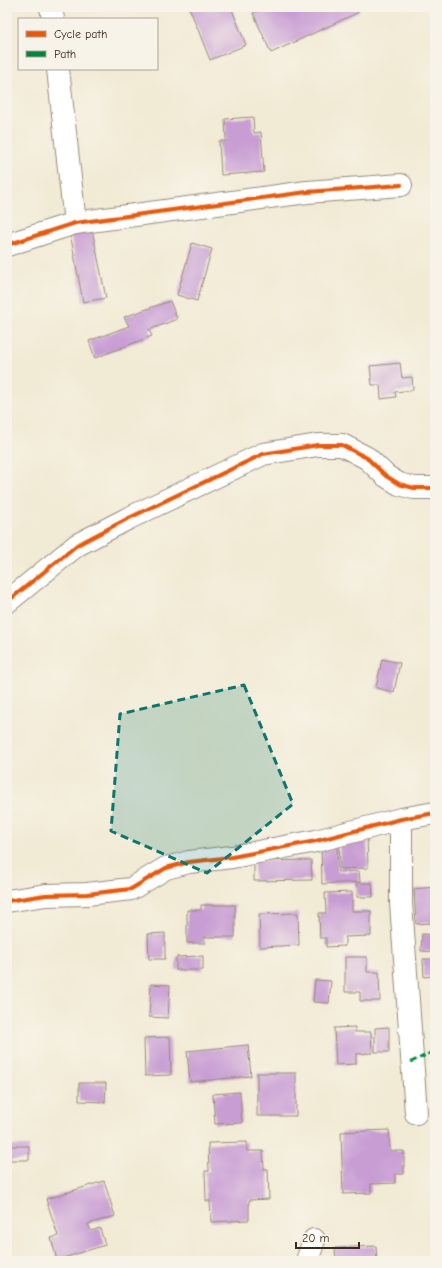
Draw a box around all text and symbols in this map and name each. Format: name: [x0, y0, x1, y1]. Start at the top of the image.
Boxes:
legend: [18, 18, 158, 70]
text: Cycle path: [54, 27, 107, 41]
text: Path: [54, 47, 76, 61]
scale bar: [296, 1224, 359, 1250]
text: 20 m: [302, 1231, 330, 1245]

